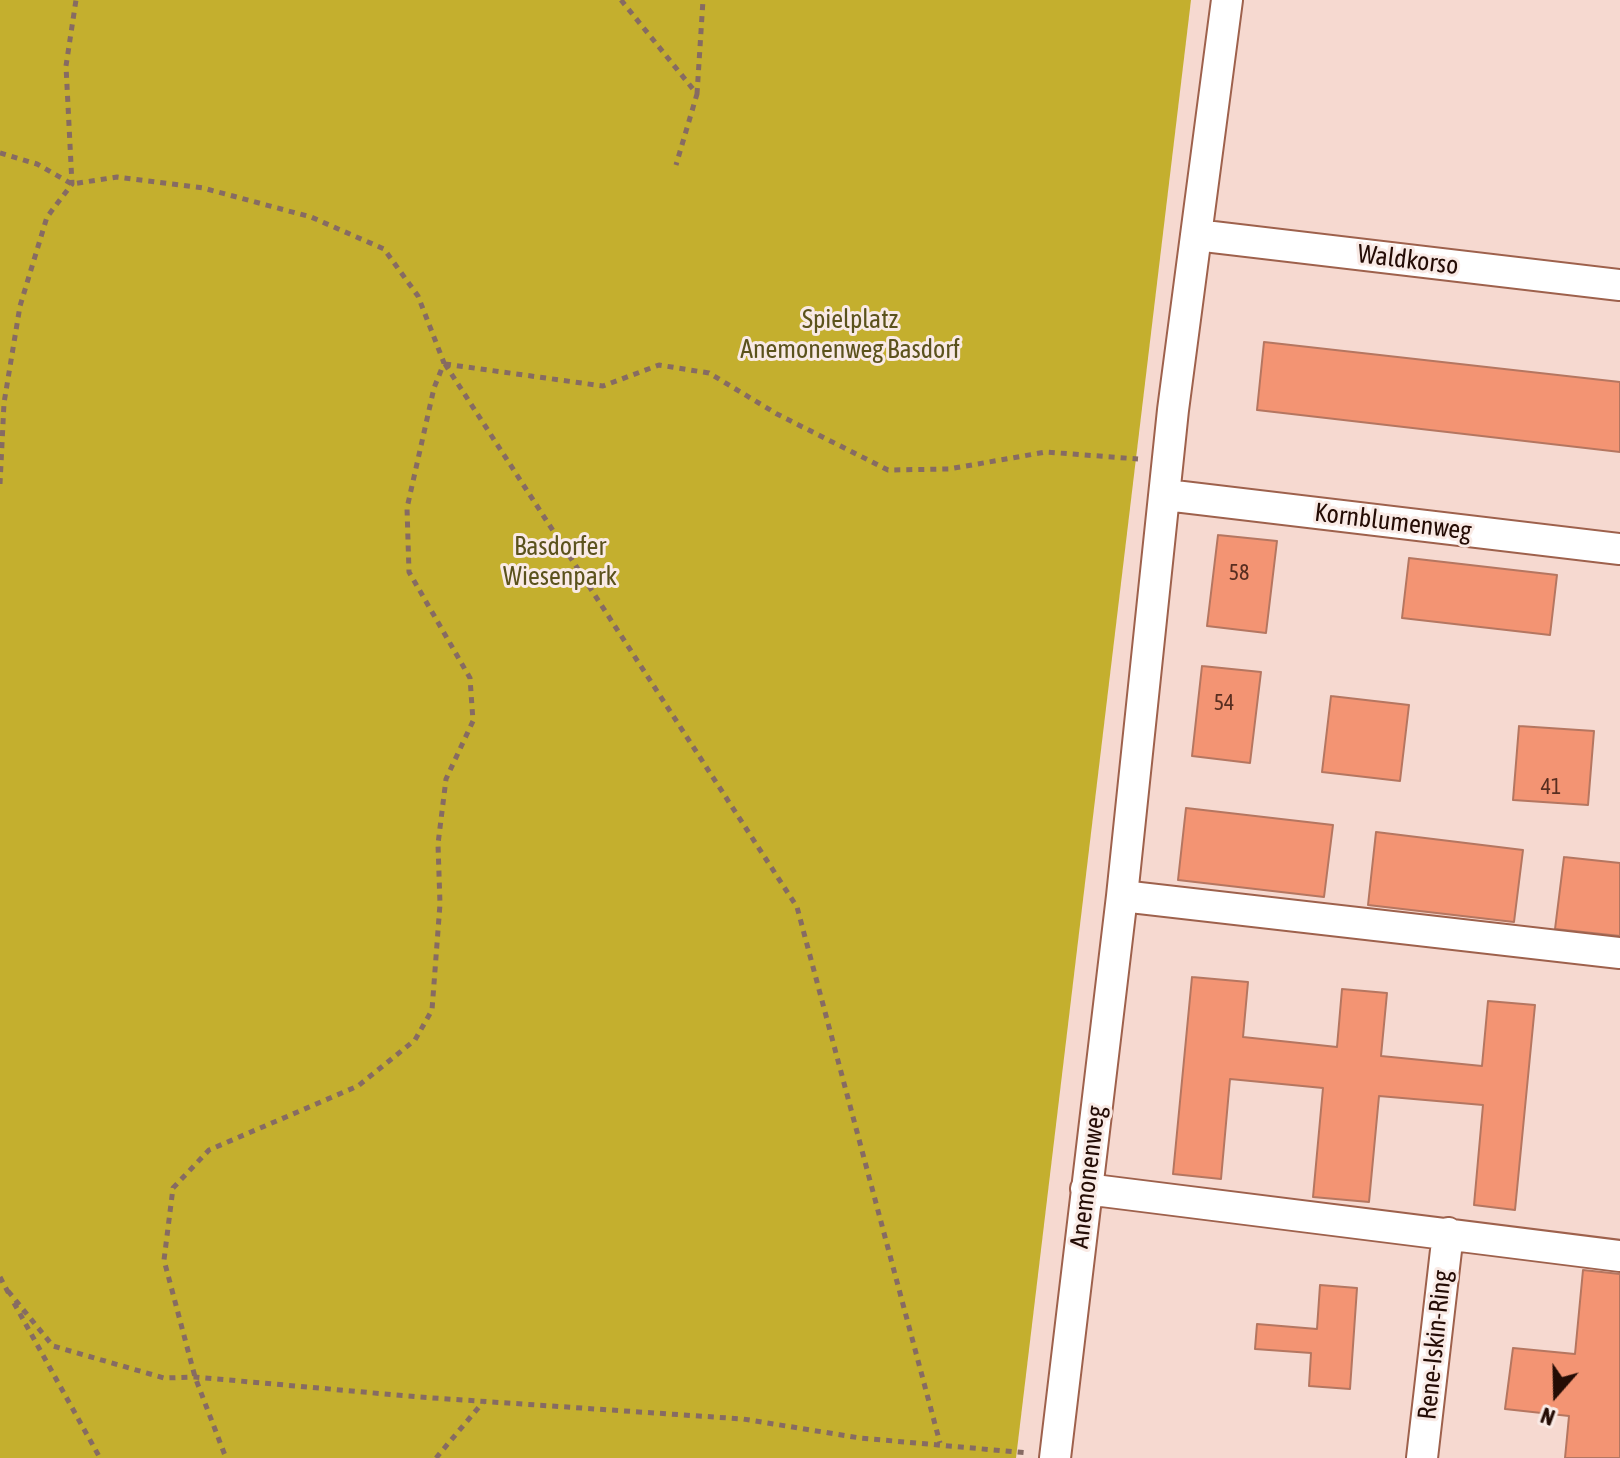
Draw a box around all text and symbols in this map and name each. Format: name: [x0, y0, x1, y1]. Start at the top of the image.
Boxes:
street label: Waldkorso: [1356, 238, 1460, 282]
park label: Spielplatz Anemonenweg Basdorf: [740, 304, 960, 366]
street label: Kornblumenweg: [1313, 497, 1473, 547]
park label: Basdorfer Wiesenpark: [503, 531, 617, 592]
house number: 58: [1229, 560, 1249, 586]
house number: 54: [1214, 690, 1234, 716]
house number: 41: [1541, 774, 1561, 800]
street label: Anemonenweg: [1064, 1104, 1112, 1250]
street label: Rene-Iskin-Ring: [1412, 1269, 1458, 1421]
north arrow: [1516, 1354, 1596, 1434]
text: N: [1537, 1402, 1558, 1431]

